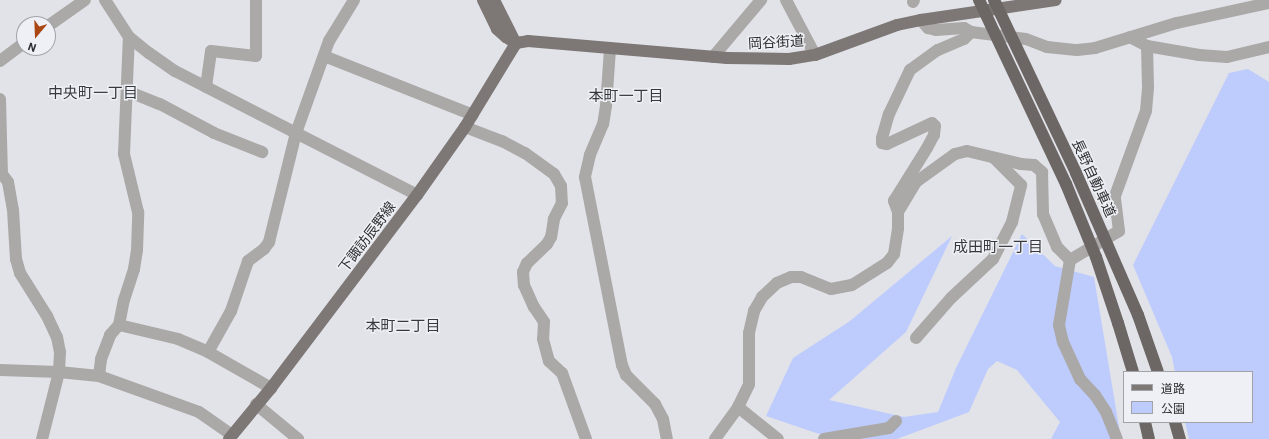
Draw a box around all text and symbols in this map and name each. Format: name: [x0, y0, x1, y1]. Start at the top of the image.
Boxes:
north arrow: [16, 16, 56, 56]
street label: 岡谷街道: [748, 32, 804, 52]
text: N: [26, 39, 38, 54]
district label: 中央町一丁目: [48, 85, 138, 103]
district label: 本町一丁目: [589, 88, 663, 106]
street label: 長野自動車道: [1069, 136, 1119, 220]
street label: 下諏訪辰野線: [335, 198, 399, 276]
district label: 成田町一丁目: [953, 239, 1043, 257]
district label: 本町二丁目: [366, 318, 440, 336]
legend: [1123, 371, 1253, 423]
text: 道路: [1161, 382, 1185, 396]
text: 公園: [1161, 402, 1185, 416]

